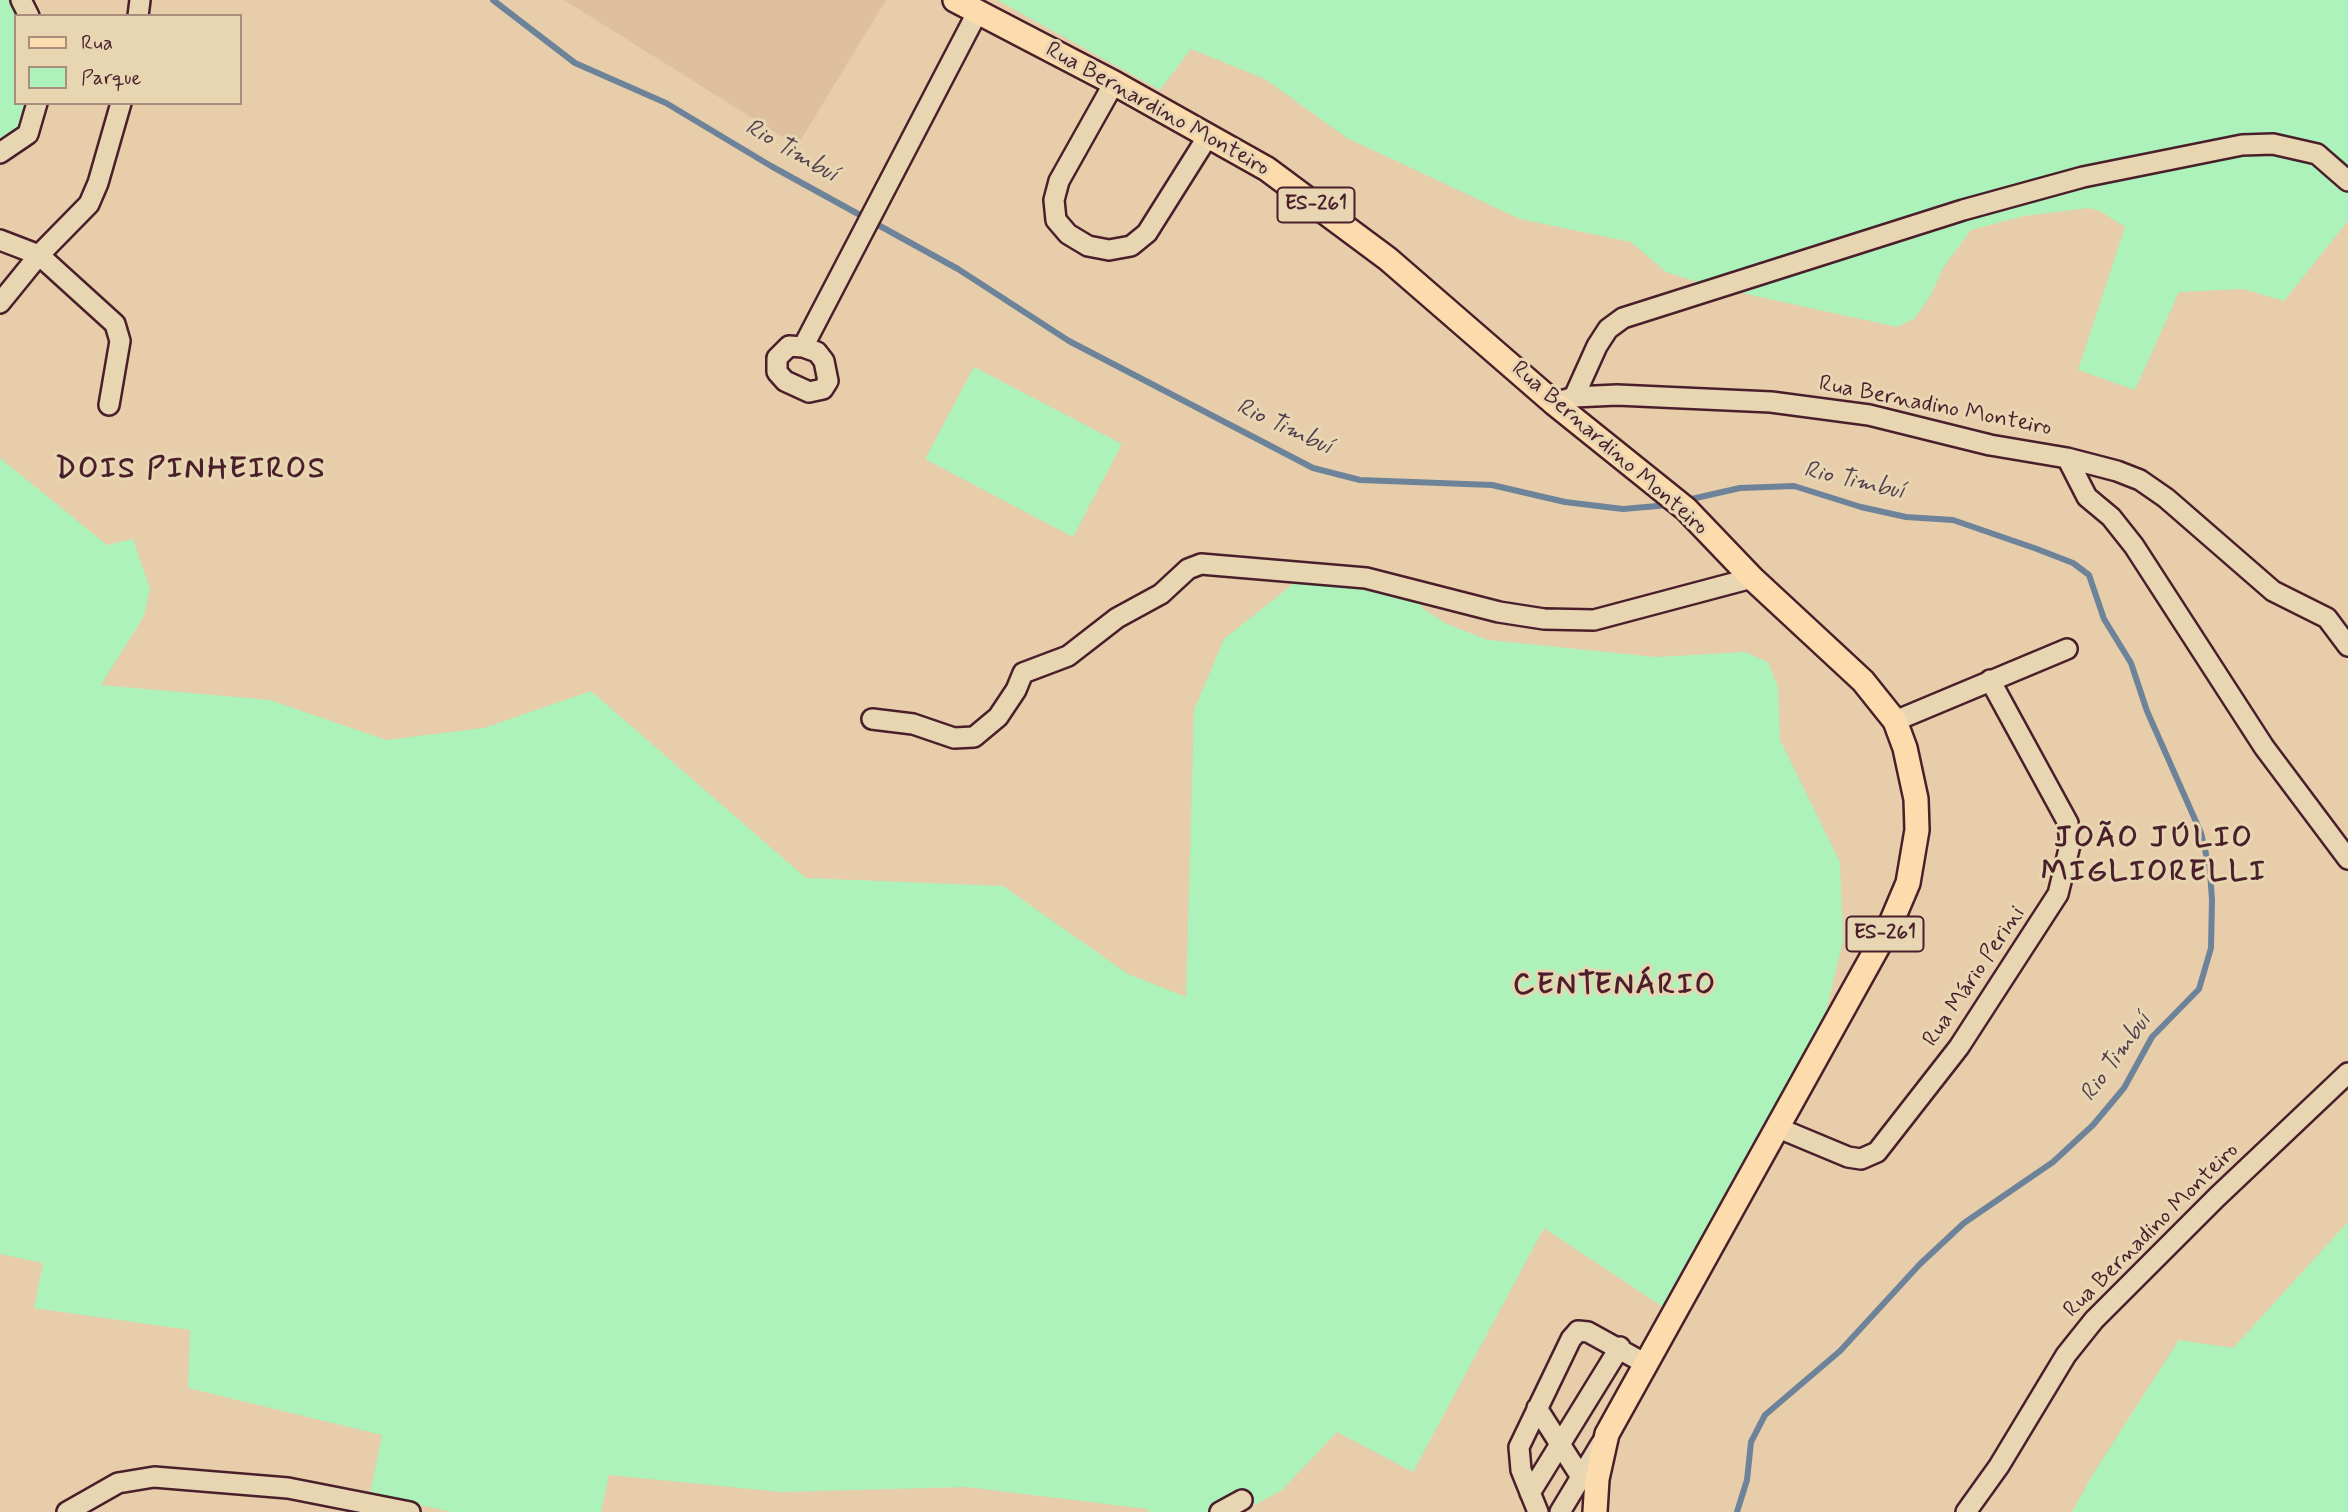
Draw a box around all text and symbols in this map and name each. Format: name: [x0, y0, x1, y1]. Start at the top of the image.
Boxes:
legend: [14, 14, 242, 105]
text: Rua: [81, 29, 113, 57]
street label: Rua Bernardino Monteiro: [1040, 37, 1274, 183]
text: Parque: [81, 64, 141, 92]
water label: Rio Timbuí: [739, 114, 843, 190]
road number: ES-261: [1278, 188, 1354, 222]
street label: Rua Bernardino Monteiro: [1505, 356, 1713, 542]
street label: Rua Bernadino Monteiro: [1816, 371, 2054, 443]
water label: Rio Timbuí: [1231, 393, 1337, 463]
district label: DOIS PINHEIROS: [59, 453, 323, 489]
water label: Rio Timbuí: [1801, 456, 1907, 508]
district label: JOÃO JÚLIO MIGLIORELLI: [2044, 822, 2264, 892]
street label: Rua Mário Perini: [1918, 902, 2032, 1052]
road number: ES-261: [1846, 916, 1924, 951]
district label: CENTENÁRIO: [1510, 969, 1720, 1005]
water label: Rio Timbuí: [2075, 1008, 2159, 1108]
street label: Rua Bernadino Monteiro: [2059, 1138, 2245, 1324]

